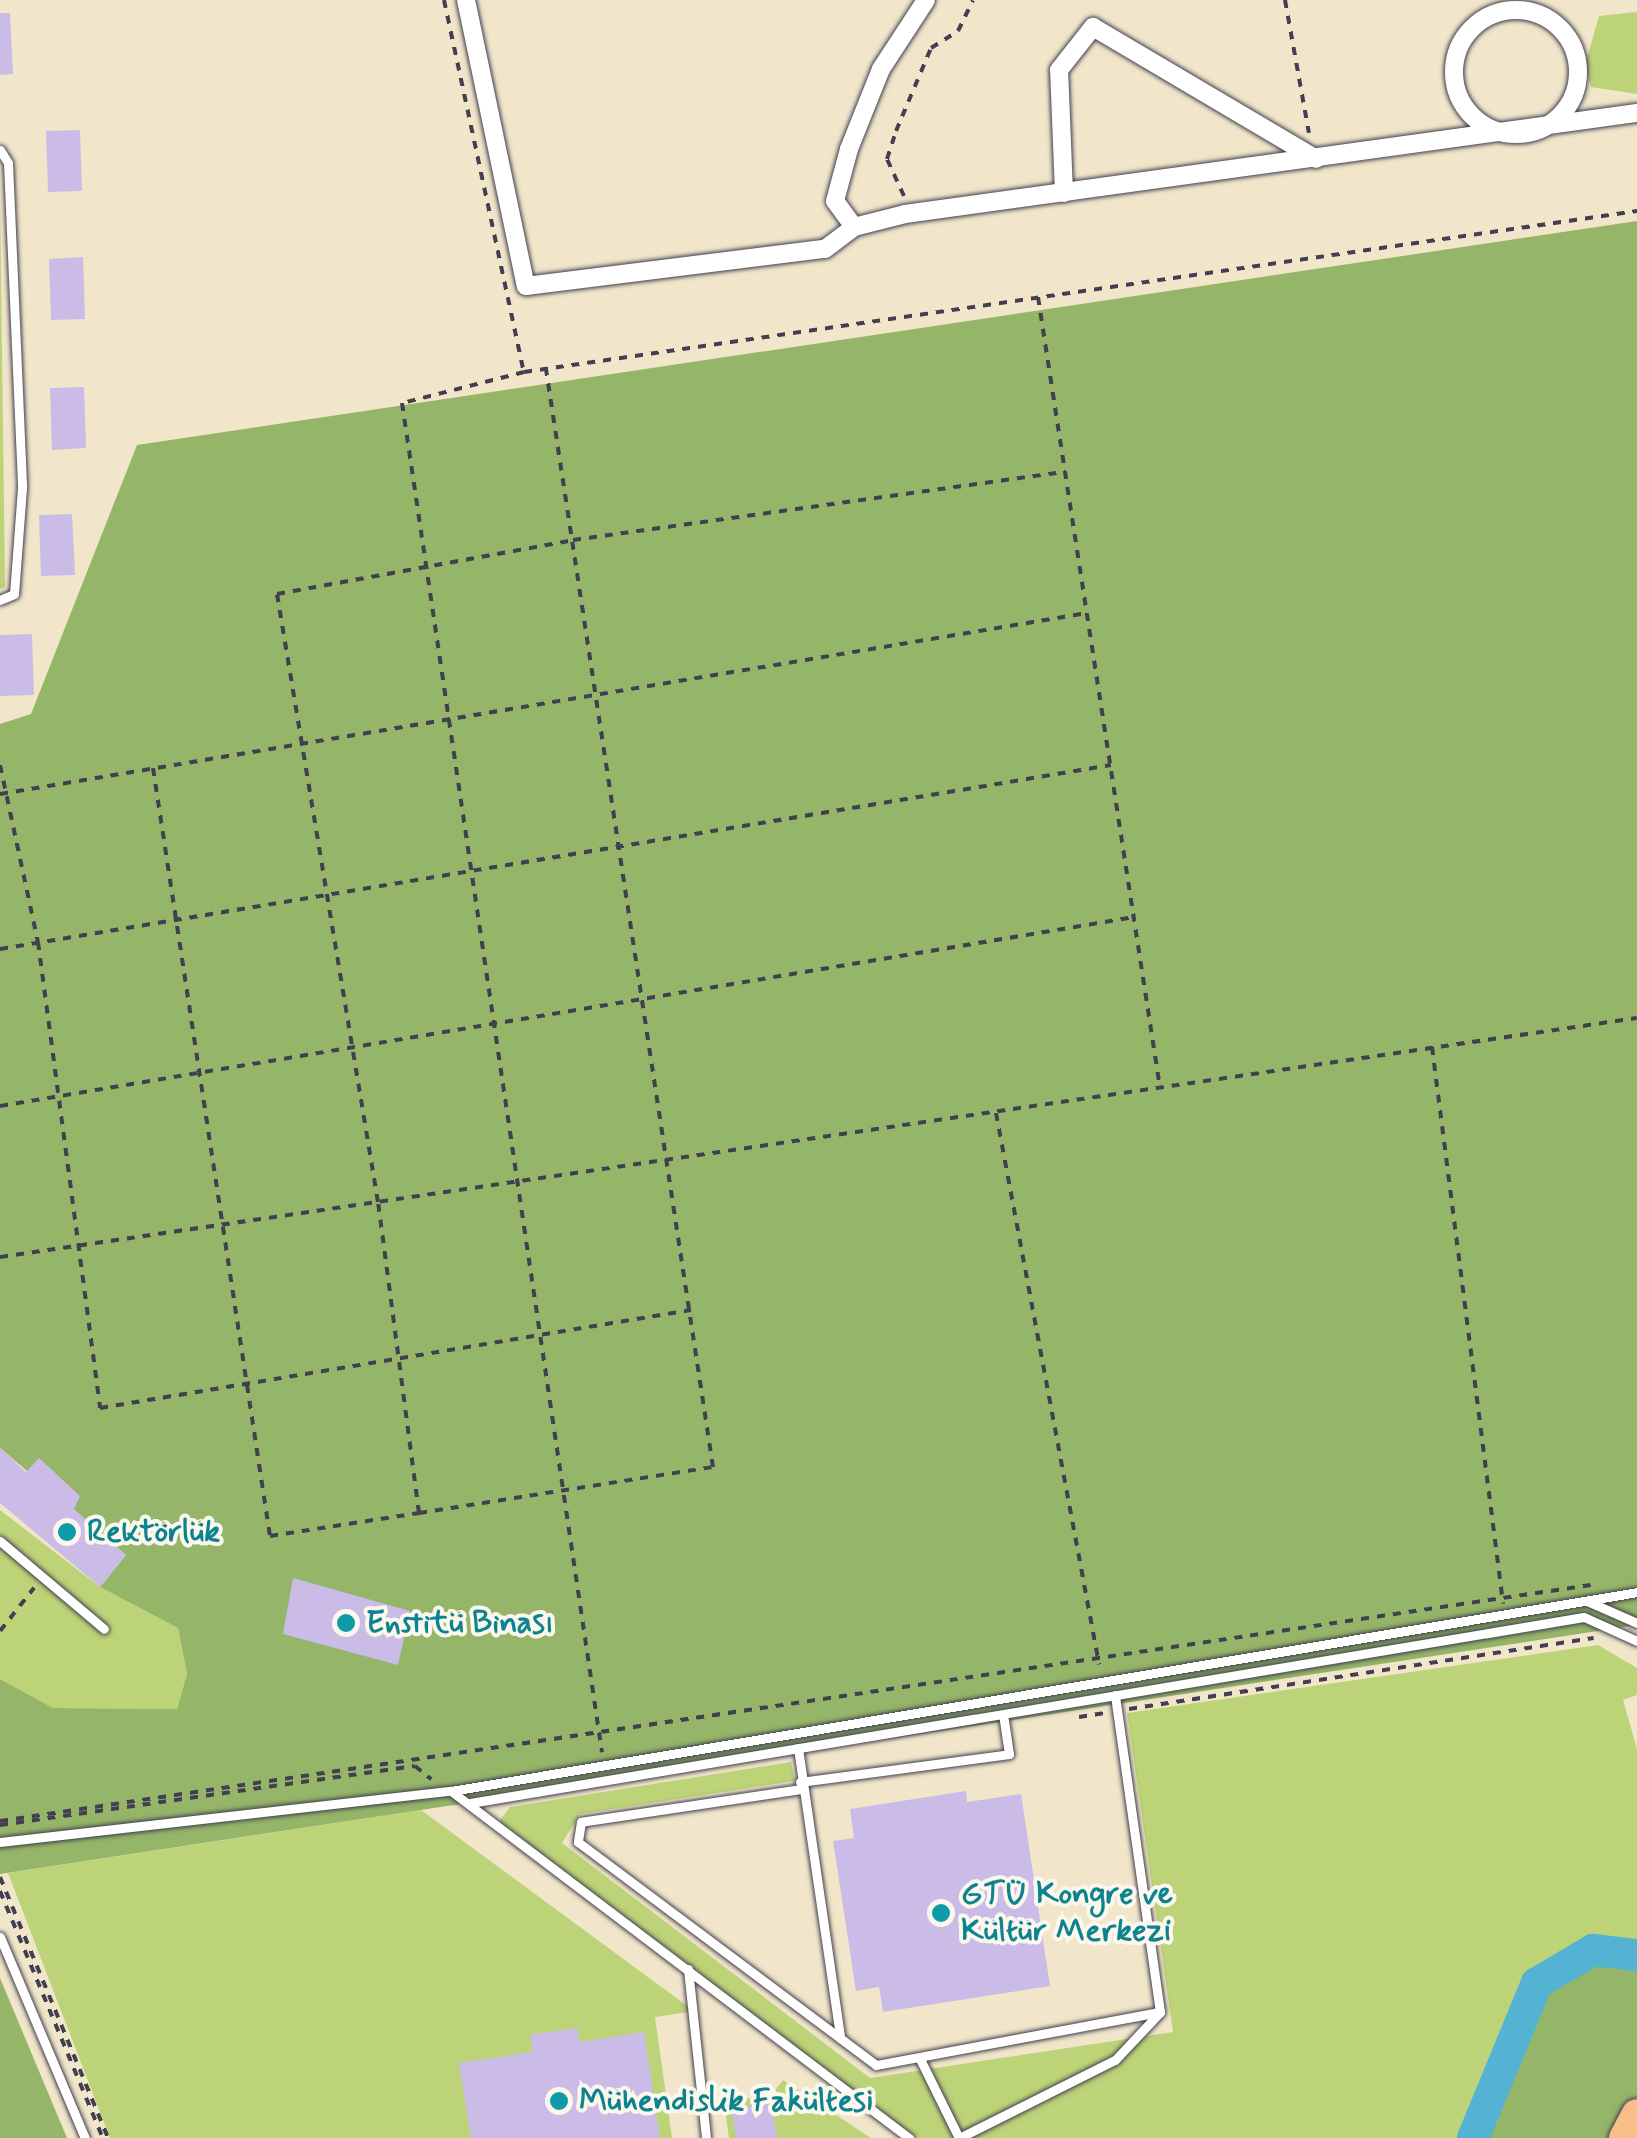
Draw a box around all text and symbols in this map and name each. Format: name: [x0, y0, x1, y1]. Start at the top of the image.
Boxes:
place label: Rektörlük: [87, 1513, 220, 1551]
marker: Rektörlük: [56, 1521, 78, 1543]
place label: Enstitü Binası: [366, 1604, 554, 1642]
marker: Enstitü Binası: [335, 1612, 357, 1634]
place label: GTÜ Kongre ve Kültür Merkezi: [961, 1876, 1172, 1951]
marker: GTÜ Kongre ve Kültür Merkezi: [930, 1902, 952, 1924]
place label: Mühendislik Fakültesi: [579, 2082, 873, 2120]
marker: Mühendislik Fakültesi: [548, 2090, 570, 2112]

